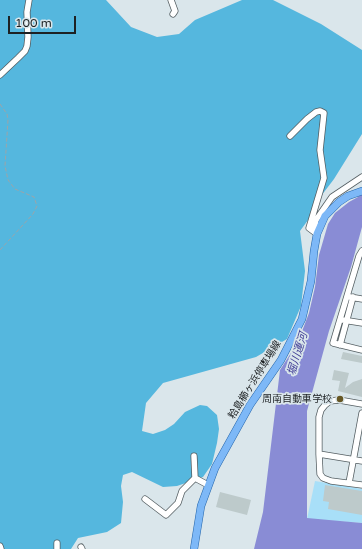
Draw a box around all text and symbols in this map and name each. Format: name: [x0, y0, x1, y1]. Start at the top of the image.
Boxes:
scale bar: [10, 8, 78, 34]
text: 100 m: [15, 16, 52, 30]
water label: 堀川運河: [285, 331, 311, 377]
street label: 粭島櫛ヶ浜停車場線: [226, 339, 284, 421]
place label: 周南自動車学校: [262, 393, 332, 405]
marker: 周南自動車学校: [335, 394, 345, 404]

